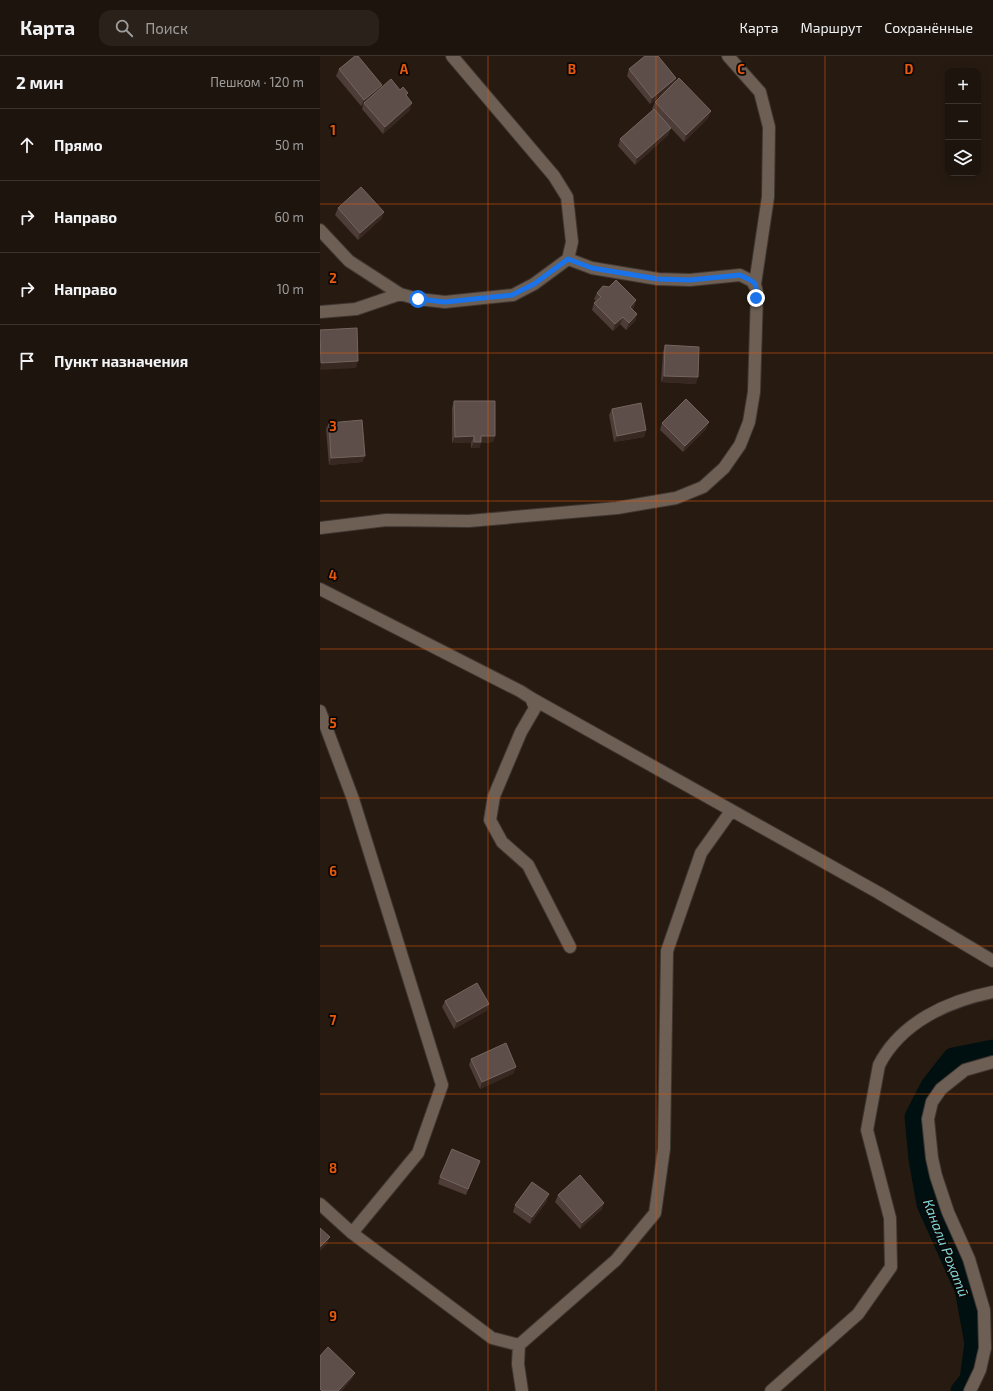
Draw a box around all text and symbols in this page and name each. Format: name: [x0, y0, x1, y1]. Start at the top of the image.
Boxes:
search box: [99, 10, 379, 46]
text: Карта: [20, 16, 75, 39]
icon: search: [113, 17, 135, 39]
text: Поиск: [145, 19, 188, 37]
text: Карта: [740, 19, 778, 36]
text: Маршрут: [800, 19, 862, 36]
text: Сохранённые: [884, 19, 973, 36]
text: A: [400, 61, 409, 77]
text: B: [568, 61, 576, 77]
text: C: [737, 61, 745, 77]
text: D: [905, 61, 914, 77]
map controls: [945, 68, 981, 176]
button: +: [945, 68, 981, 104]
text: 2 мин: [16, 72, 64, 92]
text: Пешком · 120 m: [210, 74, 304, 90]
button: −: [945, 104, 981, 140]
text: 1: [330, 122, 336, 138]
icon: ahead: [16, 134, 38, 156]
text: Прямо: [54, 136, 103, 154]
text: 50 m: [275, 137, 304, 153]
button: layers: [945, 140, 981, 176]
icon: right: [16, 206, 38, 228]
text: Направо: [54, 208, 117, 226]
text: 60 m: [274, 209, 304, 225]
text: 2: [329, 270, 337, 286]
icon: right: [16, 278, 38, 300]
text: Направо: [54, 280, 117, 298]
text: 10 m: [277, 281, 304, 297]
route end: [747, 289, 765, 307]
route start: [409, 290, 427, 308]
icon: arrive: [16, 350, 38, 372]
text: Пункт назначения: [54, 352, 188, 370]
text: 3: [329, 418, 337, 434]
text: 4: [329, 567, 337, 583]
text: 5: [329, 715, 337, 731]
text: 6: [329, 863, 337, 879]
text: 7: [330, 1012, 337, 1028]
text: 8: [329, 1160, 337, 1176]
water label: Канали Роҳатӣ: [920, 1197, 973, 1299]
text: 9: [329, 1308, 337, 1324]

